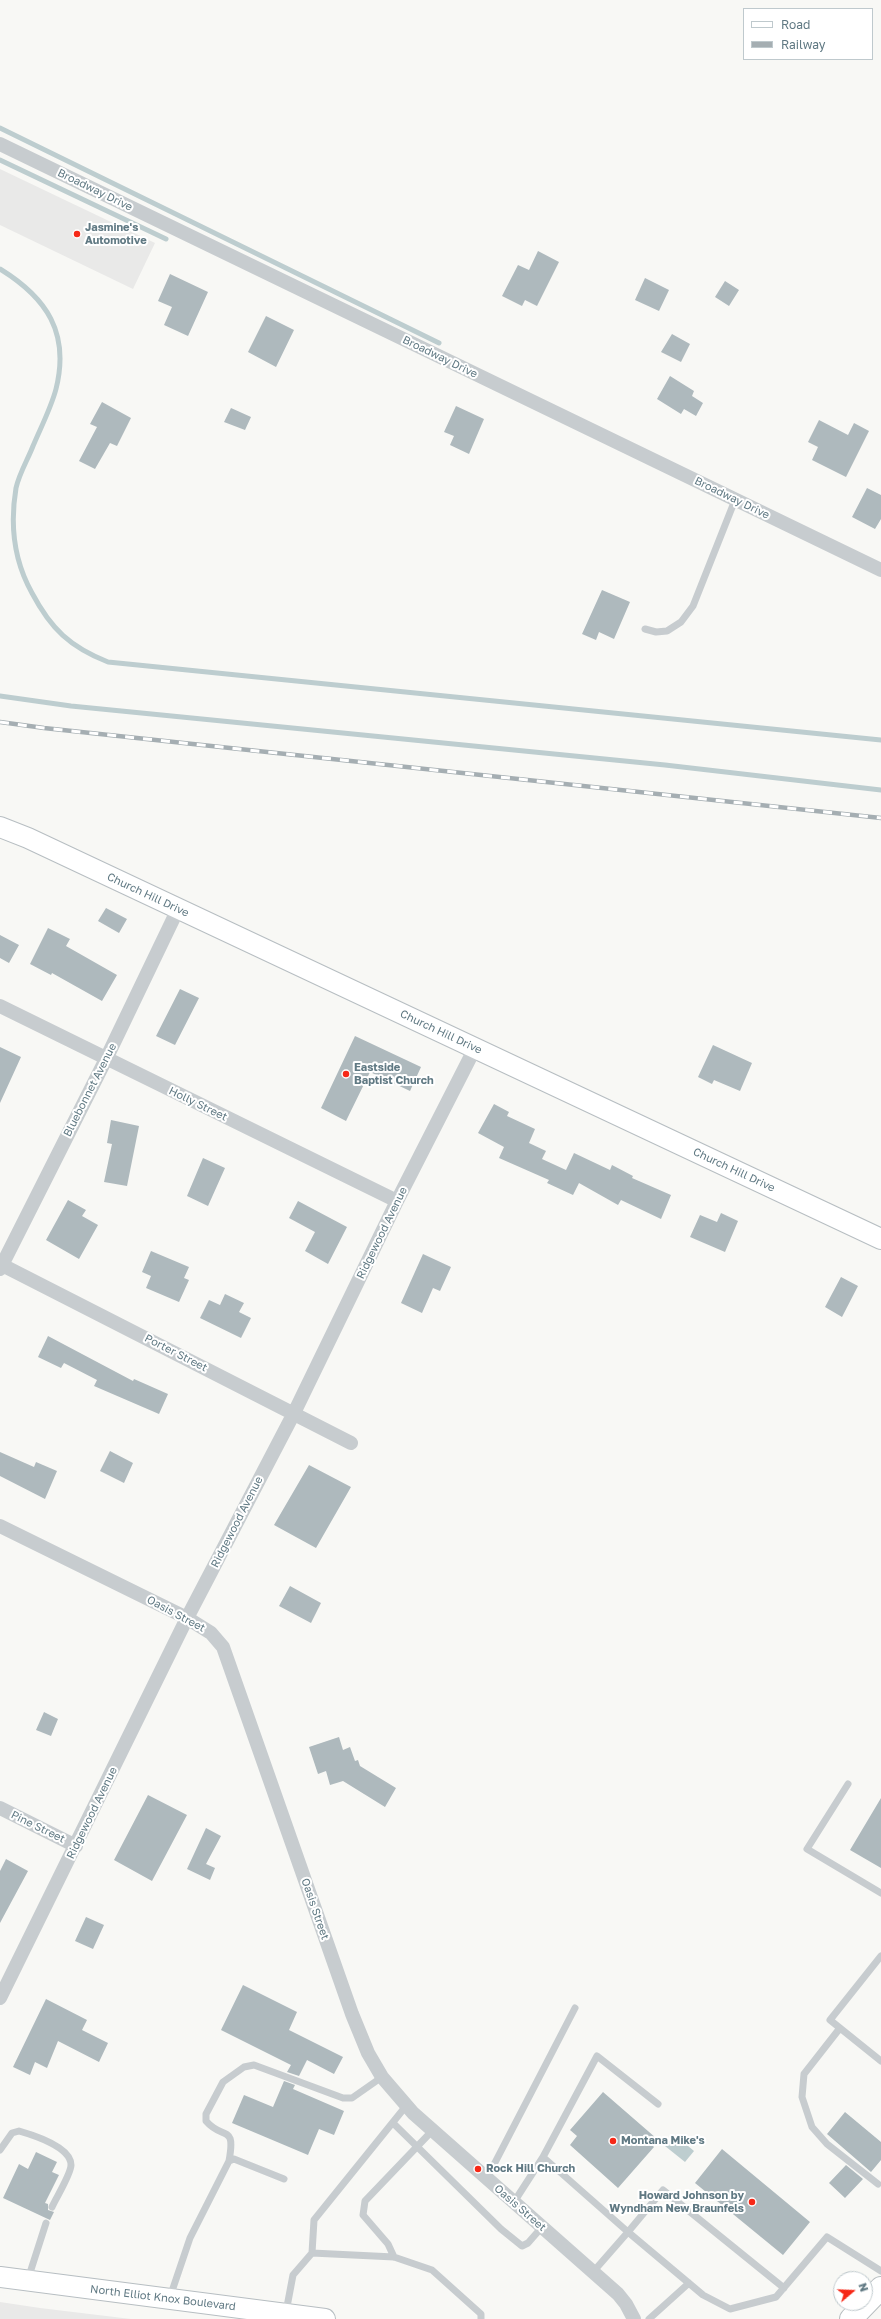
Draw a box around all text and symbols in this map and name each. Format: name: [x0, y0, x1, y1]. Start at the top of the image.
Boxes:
legend: [743, 8, 873, 60]
text: Road: [781, 17, 810, 32]
text: Railway: [781, 37, 826, 52]
street label: Broadway Drive: [55, 166, 135, 214]
place label: Jasmine's Automotive: [85, 221, 147, 247]
marker: Jasmine's Automotive: [72, 229, 82, 239]
street label: Broadway Drive: [400, 333, 480, 381]
street label: Broadway Drive: [692, 474, 772, 522]
street label: Church Hill Drive: [105, 870, 191, 920]
street label: Church Hill Drive: [398, 1007, 484, 1057]
street label: Bluebonnet Avenue: [61, 1041, 119, 1139]
place label: Eastside Baptist Church: [354, 1061, 434, 1087]
marker: Eastside Baptist Church: [341, 1069, 351, 1079]
street label: Holly Street: [167, 1084, 229, 1124]
street label: Church Hill Drive: [691, 1145, 777, 1195]
street label: Ridgewood Avenue: [354, 1185, 410, 1281]
street label: Porter Street: [142, 1332, 210, 1374]
street label: Ridgewood Avenue: [208, 1474, 266, 1570]
street label: Oasis Street: [145, 1593, 207, 1635]
street label: Ridgewood Avenue: [64, 1765, 120, 1861]
street label: Pine Street: [9, 1808, 67, 1846]
street label: Oasis Street: [298, 1876, 332, 1942]
place label: Montana Mike's: [621, 2134, 705, 2148]
marker: Montana Mike's: [608, 2136, 618, 2146]
place label: Rock Hill Church: [486, 2162, 575, 2176]
marker: Rock Hill Church: [473, 2164, 483, 2174]
street label: Oasis Street: [491, 2182, 549, 2234]
place label: Howard Johnson by Wyndham New Braunfels: [609, 2189, 744, 2215]
marker: Howard Johnson by Wyndham New Braunfels: [747, 2197, 757, 2207]
north arrow: [833, 2271, 873, 2311]
text: N: [856, 2281, 871, 2293]
street label: North Elliot Knox Boulevard: [89, 2283, 237, 2313]

